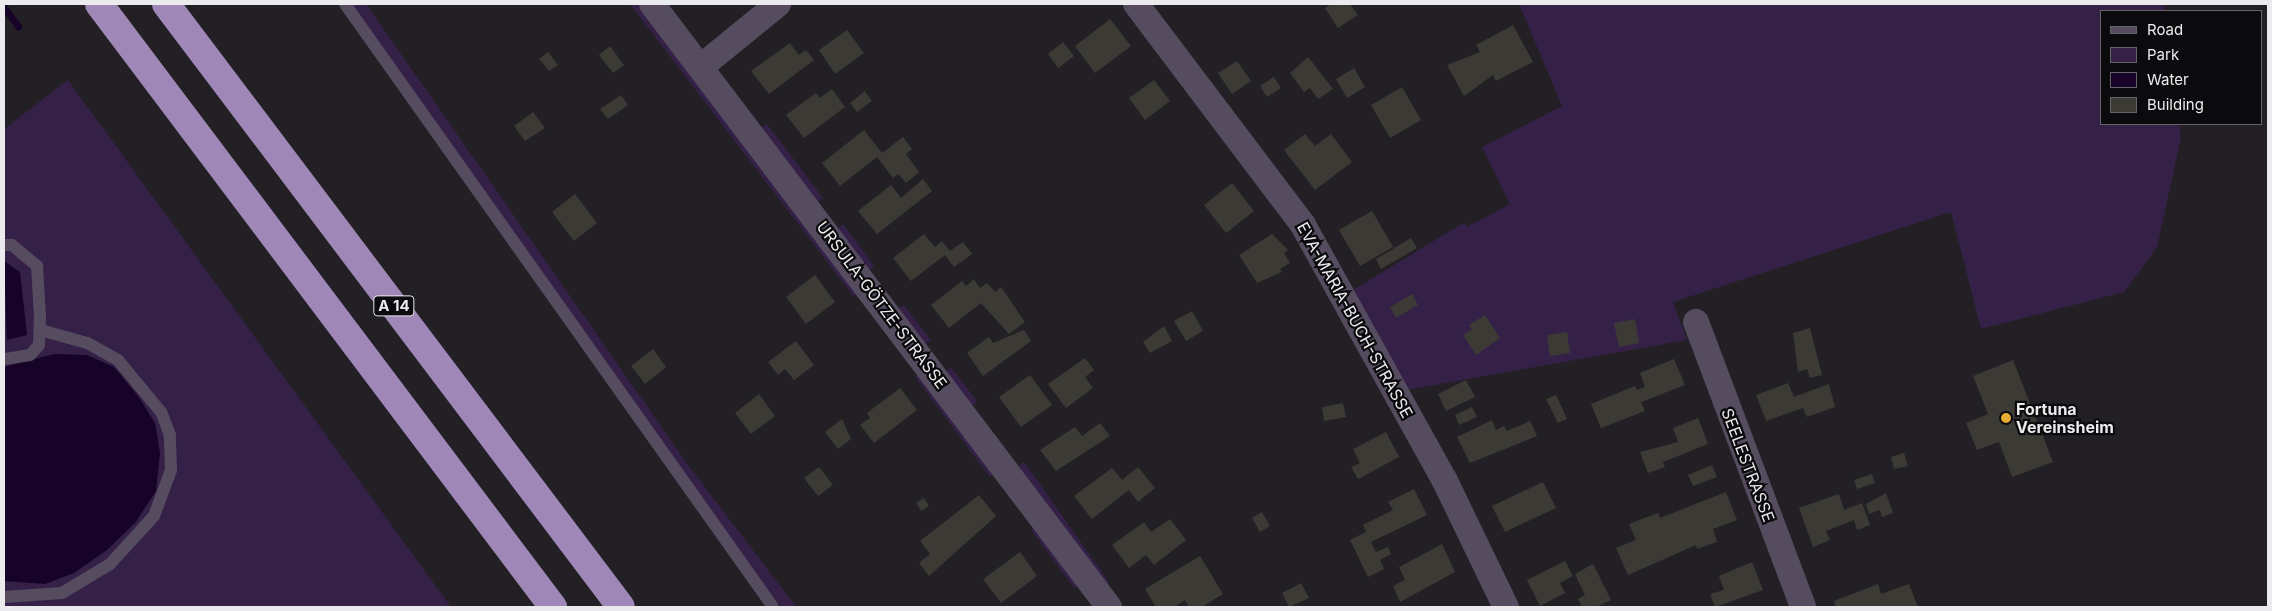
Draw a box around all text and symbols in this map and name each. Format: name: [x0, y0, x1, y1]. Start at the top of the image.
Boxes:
legend: [2100, 10, 2262, 125]
text: Road: [2147, 20, 2183, 39]
text: Park: [2147, 45, 2179, 64]
text: Water: [2147, 70, 2189, 89]
text: Building: [2147, 95, 2204, 114]
street label: URSULA-GÖTZE-STRASSE: [813, 218, 951, 392]
street label: EVA-MARIA-BUCH-STRASSE: [1293, 219, 1417, 421]
road number: A 14: [373, 294, 415, 318]
place label: Fortuna Vereinsheim: [2016, 399, 2114, 437]
street label: SEELESTRASSE: [1717, 405, 1779, 525]
marker: Fortuna Vereinsheim: [2000, 412, 2012, 424]

